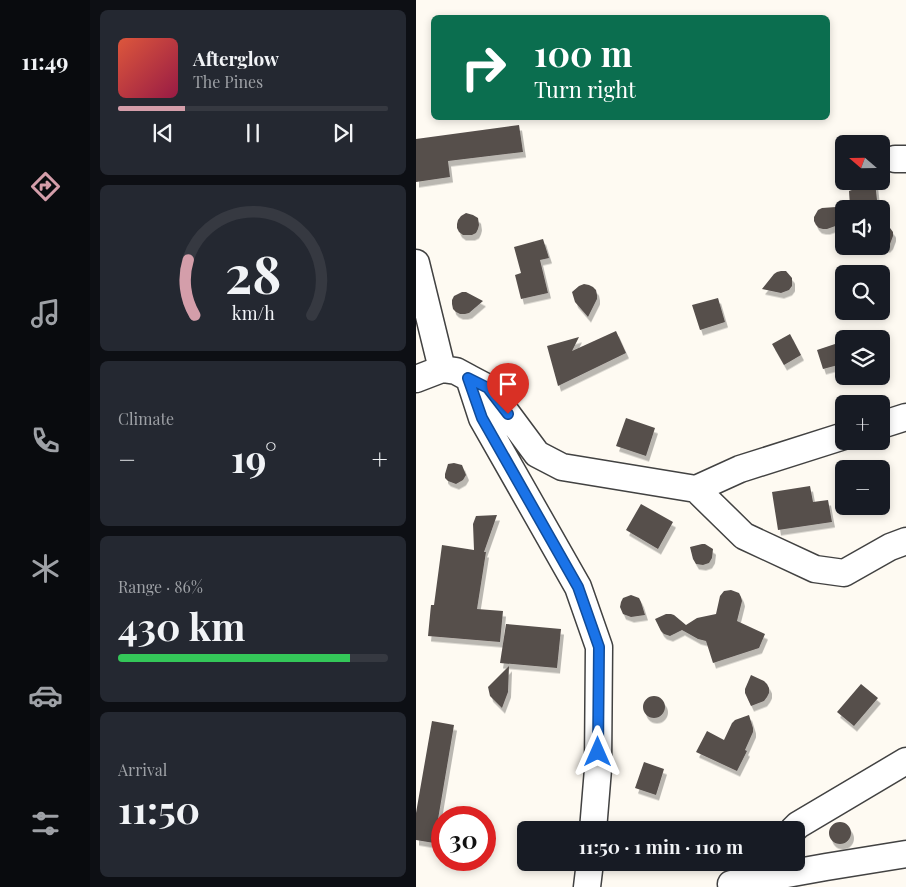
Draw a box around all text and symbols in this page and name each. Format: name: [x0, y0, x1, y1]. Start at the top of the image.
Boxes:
text: 100 m: [534, 29, 632, 76]
icon: right: [451, 35, 516, 100]
text: Afterglow: [193, 45, 279, 71]
text: 11:49: [21, 46, 69, 76]
text: The Pines: [193, 71, 263, 92]
text: Turn right: [534, 74, 636, 104]
icon: previous: [149, 119, 177, 147]
icon: pause: [239, 119, 267, 147]
icon: next: [329, 119, 357, 147]
north arrow: [835, 135, 890, 190]
map controls: [835, 135, 890, 515]
icon: directions: [28, 169, 63, 204]
button: sound: [835, 200, 890, 255]
text: 28: [225, 238, 281, 307]
button: search: [835, 265, 890, 320]
icon: music: [28, 296, 63, 331]
text: km/h: [232, 301, 275, 324]
button: layers: [835, 330, 890, 385]
pin: [487, 363, 529, 414]
icon: arrive: [494, 370, 522, 398]
button: +: [835, 395, 890, 450]
text: Climate: [118, 408, 174, 429]
icon: phone: [28, 423, 63, 458]
text: 19°: [231, 432, 277, 483]
text: −: [118, 440, 136, 477]
text: +: [372, 440, 388, 477]
button: −: [835, 460, 890, 515]
icon: climate: [28, 551, 63, 586]
text: Range · 86%: [118, 576, 203, 597]
text: 430 km: [118, 600, 245, 651]
icon: car: [28, 678, 63, 713]
position arrow: [571, 725, 623, 777]
text: Arrival: [118, 759, 167, 780]
text: 11:50: [118, 783, 200, 834]
icon: filters: [28, 806, 63, 841]
speed limit sign: 30: [431, 806, 496, 871]
text: 11:50 · 1 min · 110 m: [579, 833, 743, 859]

